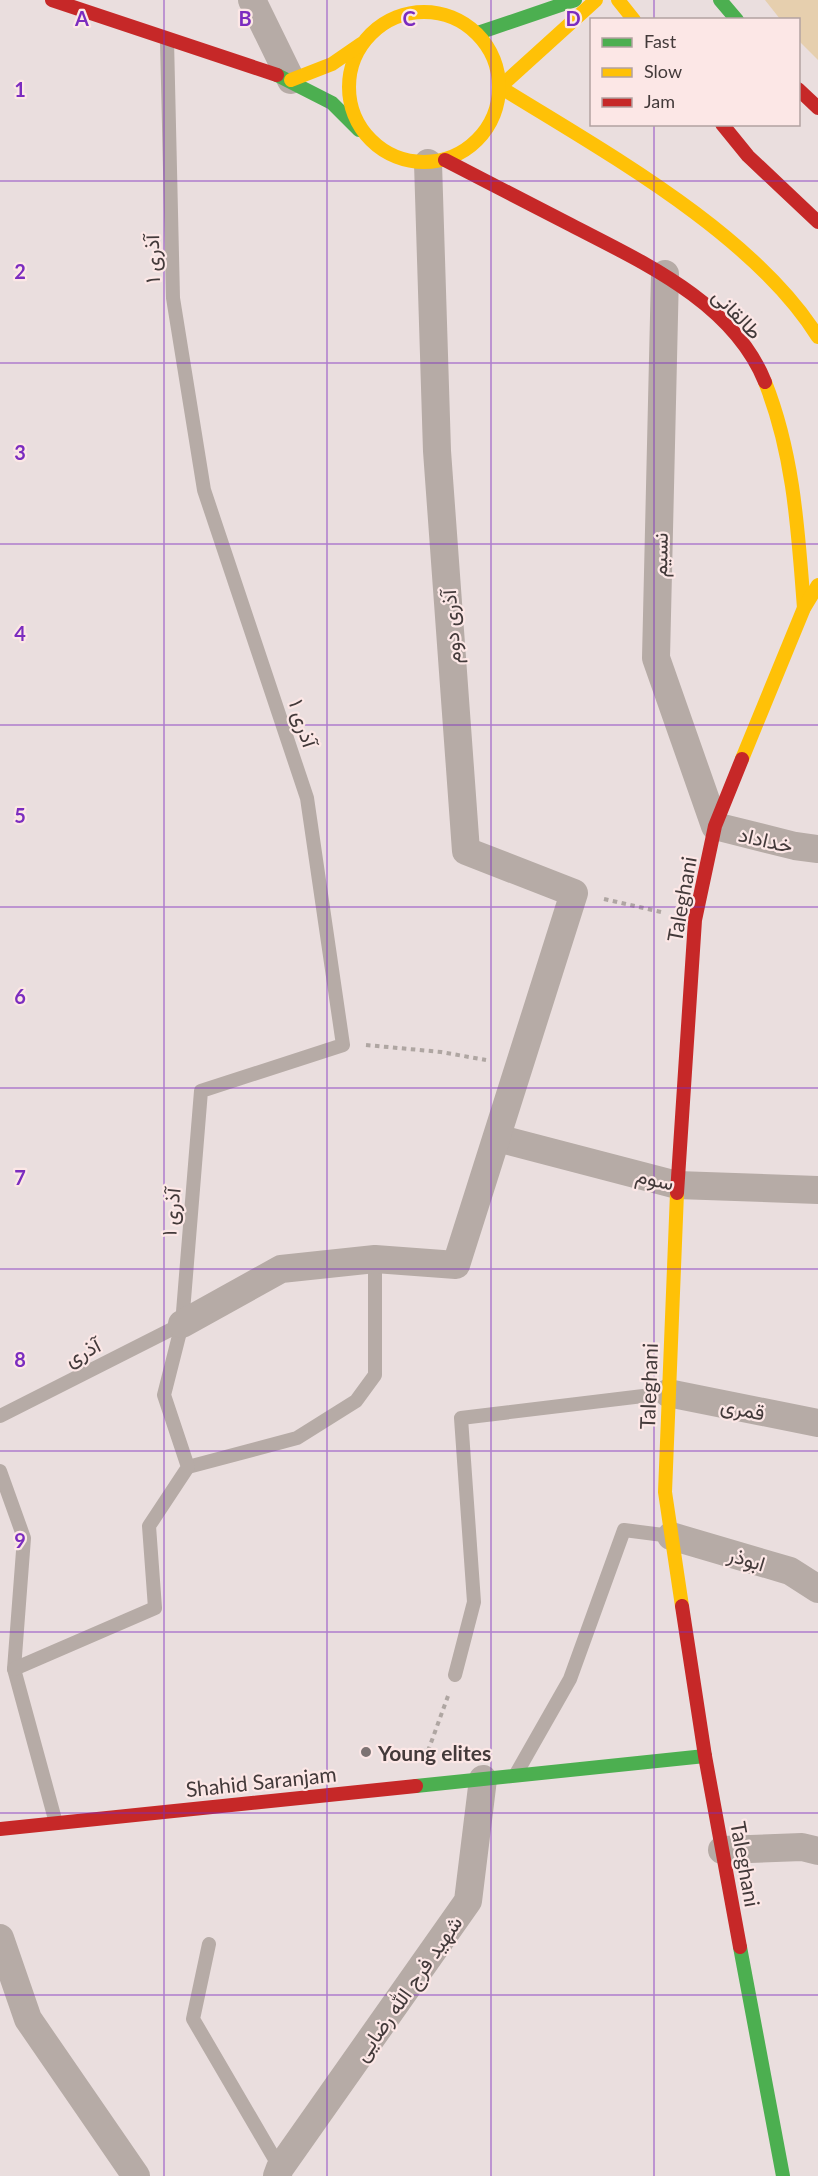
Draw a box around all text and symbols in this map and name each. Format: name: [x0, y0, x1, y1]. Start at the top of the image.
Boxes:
text: A: [74, 6, 89, 30]
text: B: [238, 6, 252, 30]
text: C: [402, 6, 416, 30]
text: D: [565, 6, 581, 30]
legend: [590, 18, 800, 126]
text: Fast: [644, 30, 677, 52]
text: Slow: [644, 60, 682, 82]
text: 1: [14, 77, 26, 101]
text: Jam: [644, 90, 675, 112]
street label: آذری ۱: [138, 232, 166, 283]
text: 2: [14, 259, 26, 283]
street label: طالقانی: [707, 282, 768, 344]
text: 3: [14, 440, 26, 464]
street label: نسیم: [646, 532, 675, 578]
street label: آذری دوم: [435, 587, 468, 665]
text: 4: [14, 621, 26, 645]
street label: آذری ۱: [283, 696, 324, 752]
text: 5: [14, 803, 26, 827]
street label: خداداد: [736, 821, 796, 857]
street label: Taleghani: [661, 854, 701, 944]
text: 6: [14, 984, 26, 1008]
street label: سوم: [633, 1162, 677, 1197]
text: 7: [14, 1165, 26, 1189]
street label: آذری ۱: [155, 1185, 187, 1237]
street label: آذری: [60, 1331, 107, 1372]
street label: Taleghani: [634, 1342, 662, 1430]
text: 8: [14, 1347, 26, 1371]
street label: قمری: [718, 1391, 767, 1426]
text: 9: [14, 1528, 26, 1552]
street label: ابوذر: [724, 1540, 769, 1577]
place label: Young elites: [377, 1740, 491, 1765]
marker: Young elites: [359, 1745, 373, 1759]
street label: Shahid Saranjam: [184, 1761, 338, 1801]
street label: Taleghani: [726, 1819, 766, 1909]
street label: شهید فرج الله رضایی: [347, 1910, 469, 2067]

